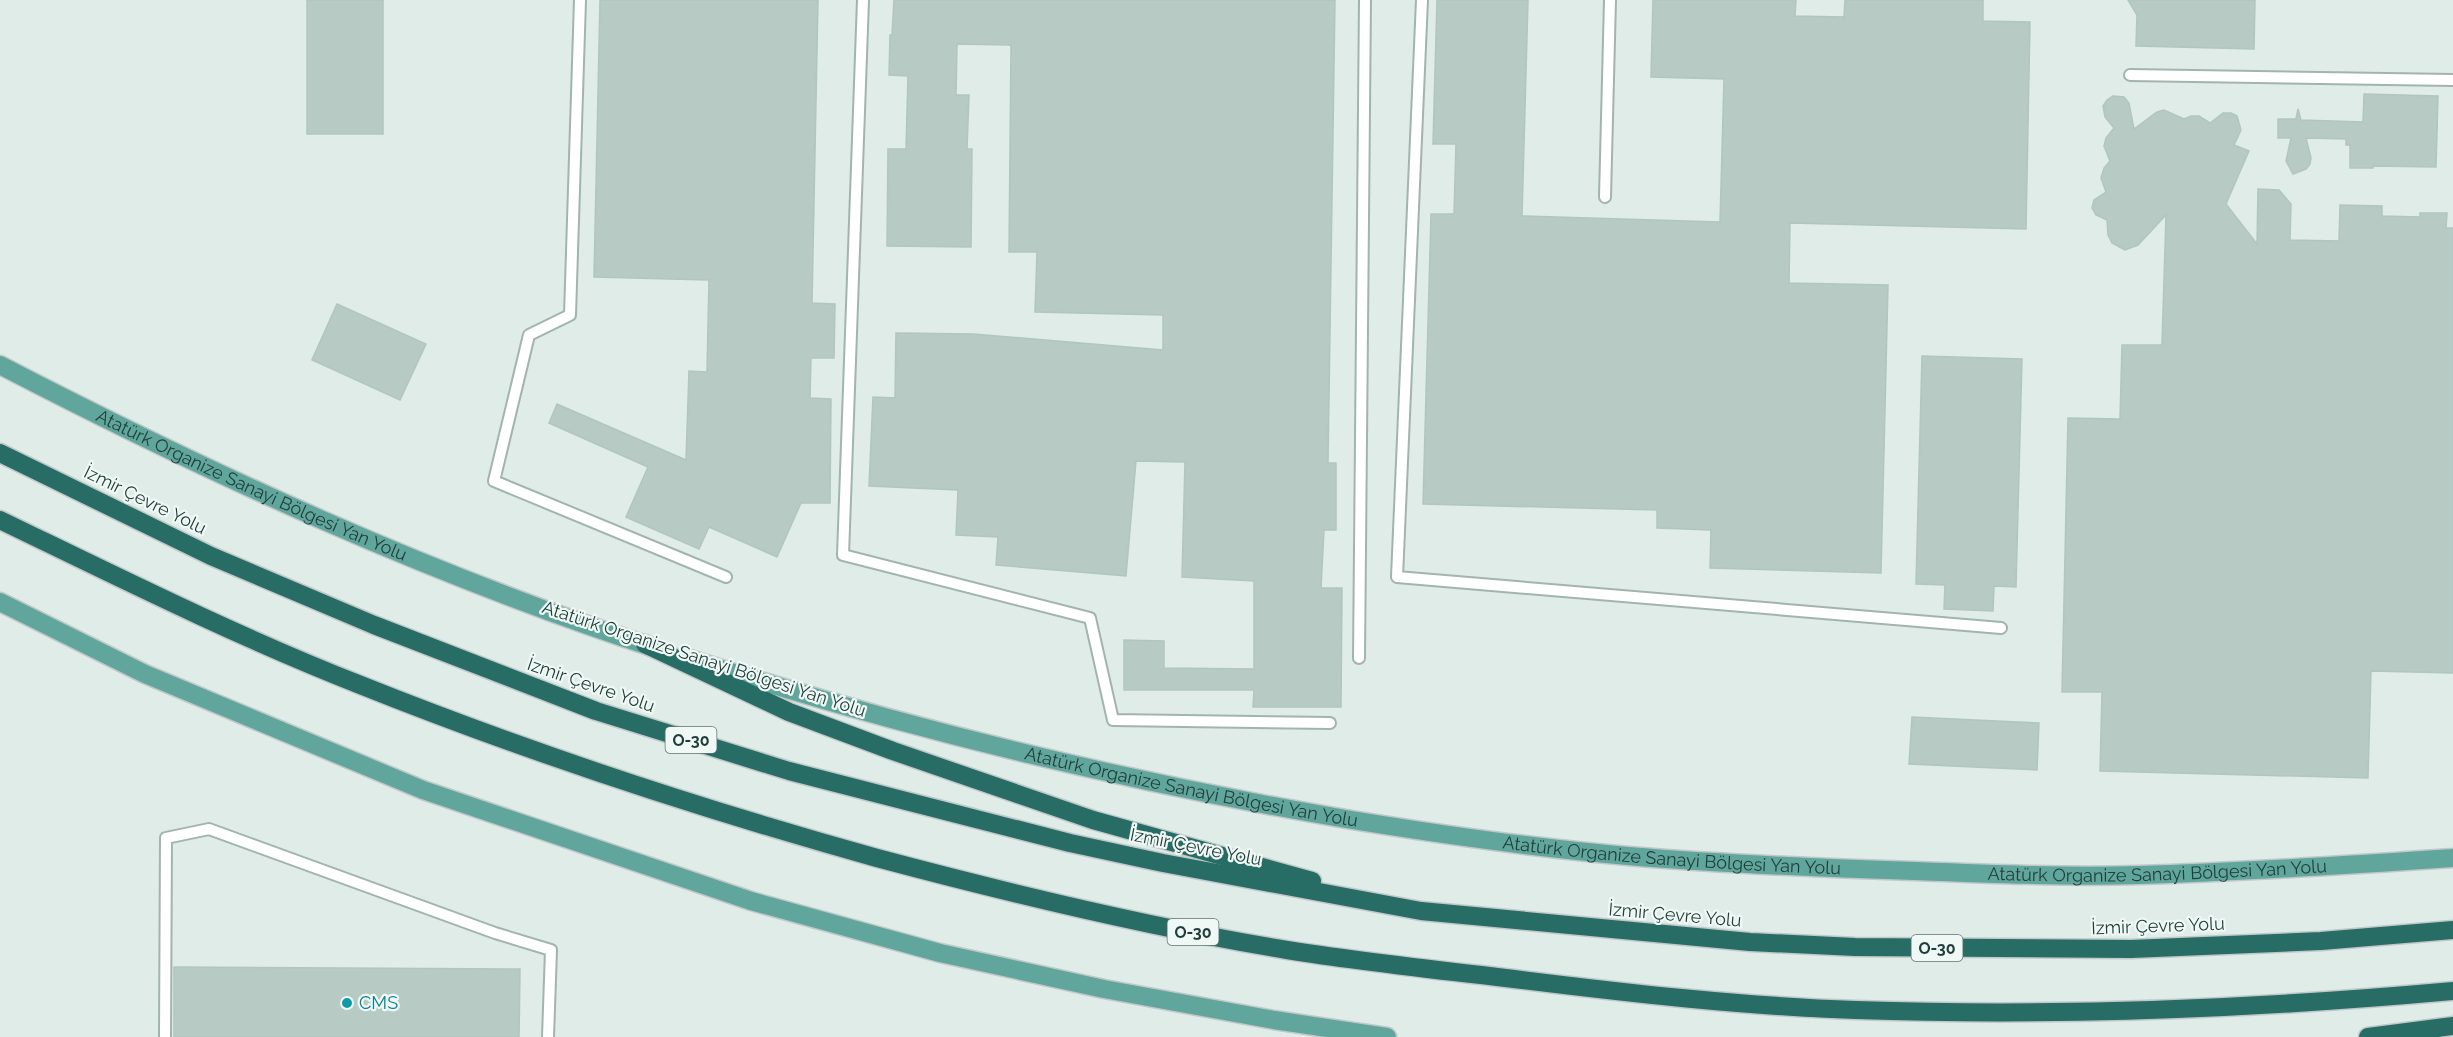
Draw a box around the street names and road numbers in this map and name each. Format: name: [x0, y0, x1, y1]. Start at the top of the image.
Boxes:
street label: Atatürk Organize Sanayi Bölgesi Yan Yolu: [93, 405, 410, 565]
street label: İzmir Çevre Yolu: [81, 461, 210, 538]
street label: Atatürk Organize Sanayi Bölgesi Yan Yolu: [540, 596, 869, 721]
street label: İzmir Çevre Yolu: [525, 653, 658, 716]
road number: O-30: [666, 727, 716, 753]
street label: Atatürk Organize Sanayi Bölgesi Yan Yolu: [1023, 743, 1359, 831]
street label: İzmir Çevre Yolu: [1129, 823, 1264, 870]
street label: Atatürk Organize Sanayi Bölgesi Yan Yolu: [1502, 831, 1841, 878]
street label: Atatürk Organize Sanayi Bölgesi Yan Yolu: [1987, 855, 2327, 886]
street label: İzmir Çevre Yolu: [1608, 898, 1742, 931]
street label: İzmir Çevre Yolu: [2091, 913, 2225, 938]
road number: O-30: [1168, 919, 1218, 945]
road number: O-30: [1912, 935, 1962, 961]

